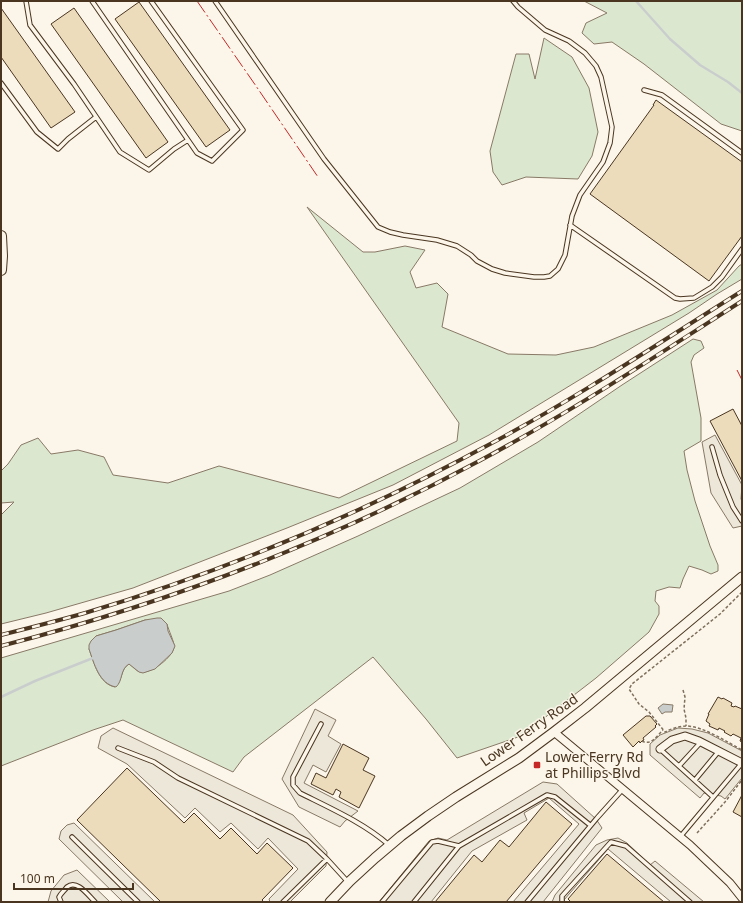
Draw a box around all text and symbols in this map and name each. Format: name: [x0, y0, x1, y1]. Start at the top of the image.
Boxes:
street label: Lower Ferry Road: [476, 689, 581, 770]
place label: Lower Ferry Rd at Phillips Blvd: [545, 747, 644, 782]
marker: Lower Ferry Rd at Phillips Blvd: [532, 760, 542, 770]
scale bar: [14, 865, 133, 891]
text: 100 m: [20, 870, 55, 887]

